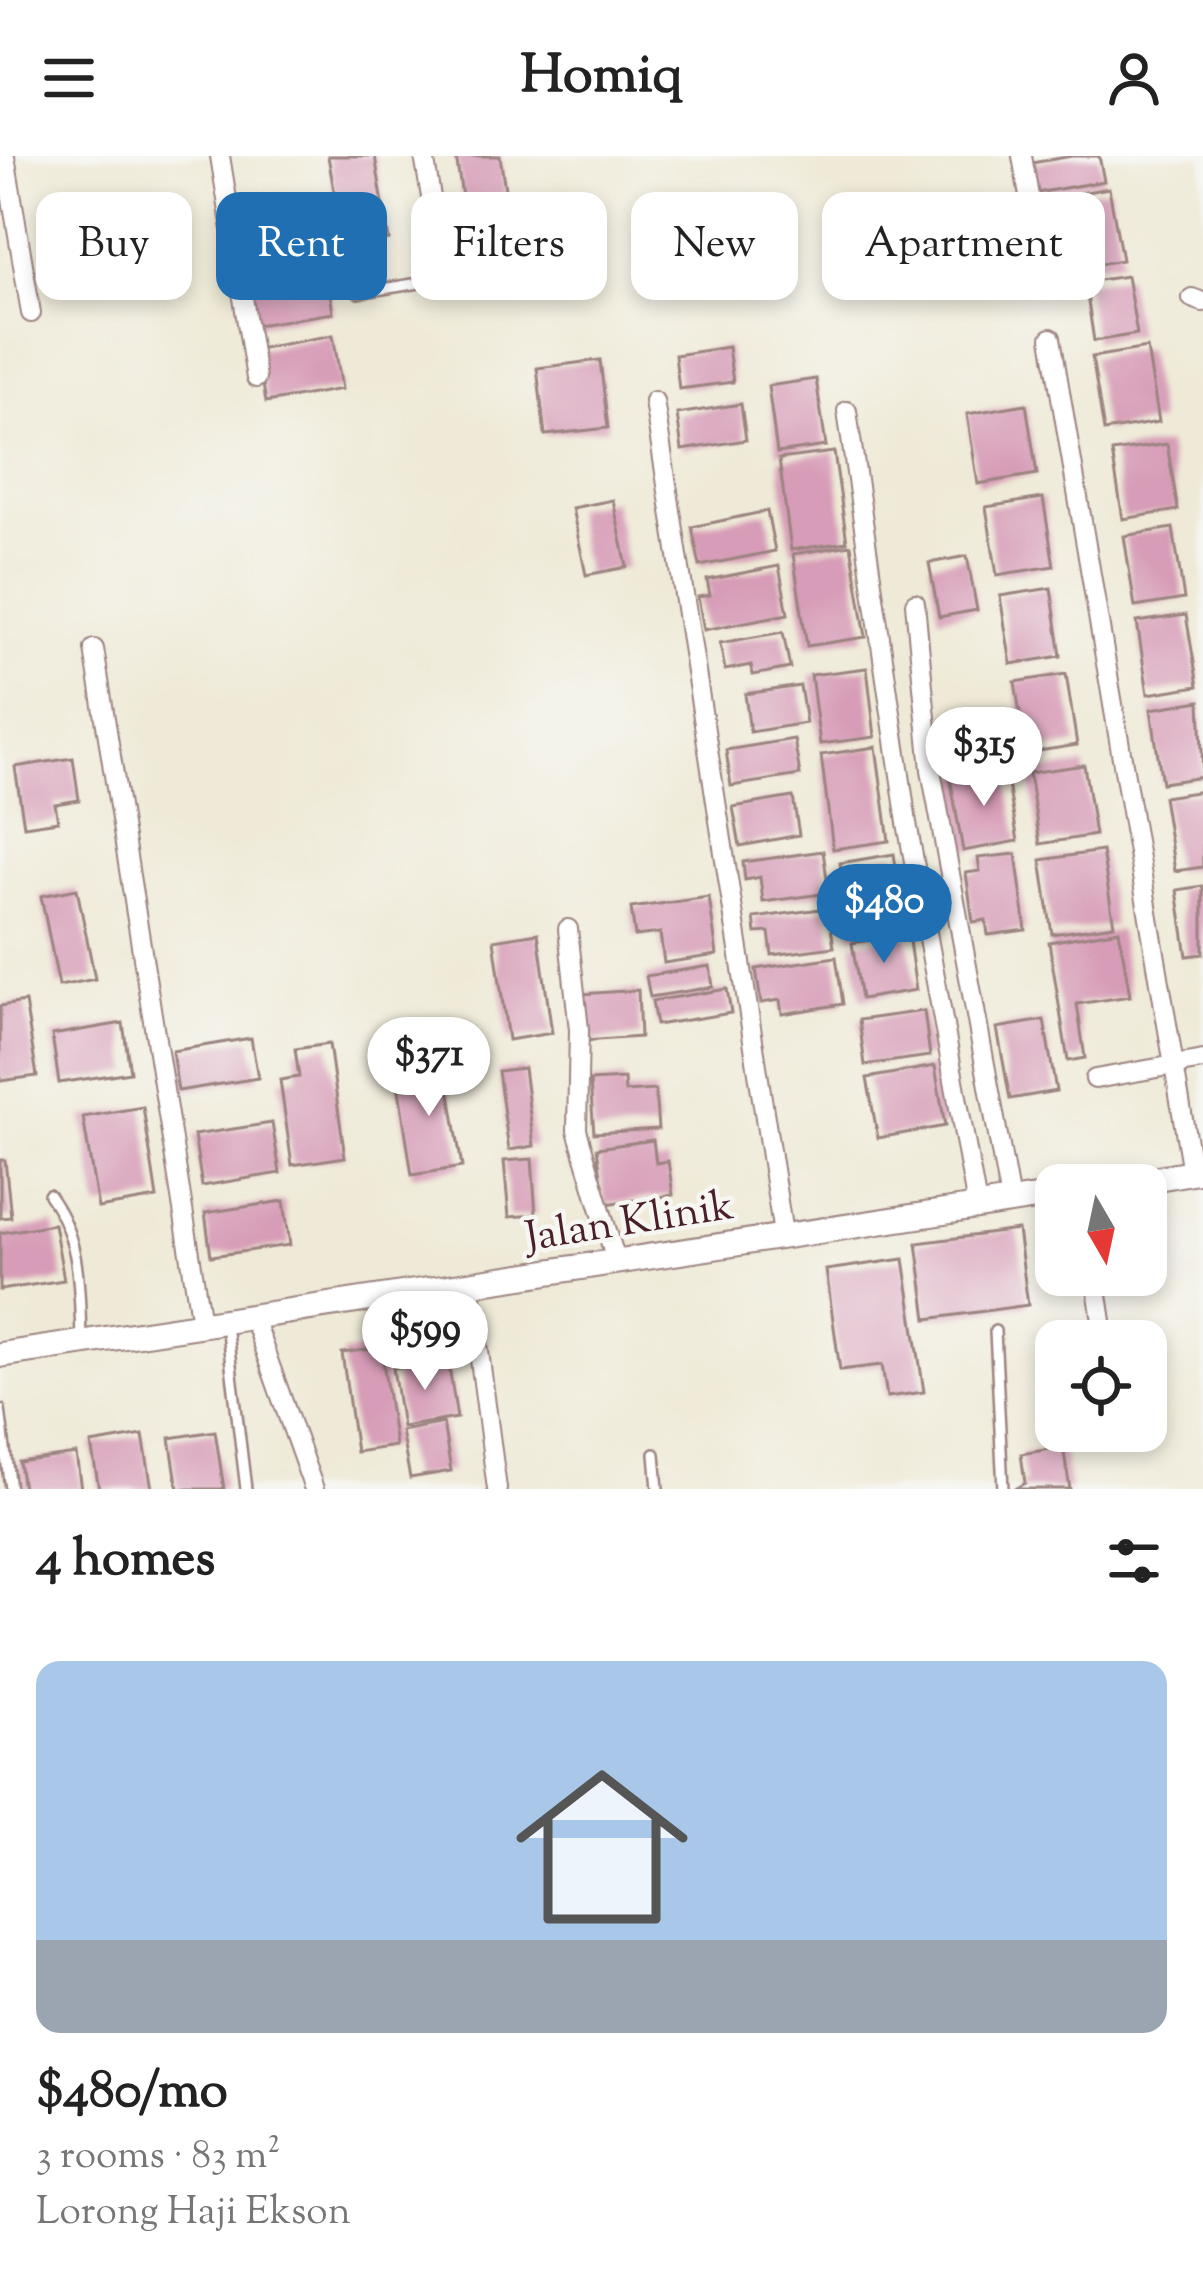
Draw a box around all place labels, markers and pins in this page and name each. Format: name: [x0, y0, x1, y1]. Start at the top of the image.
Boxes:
pin: $315: [913, 707, 1055, 809]
pin: $480: [813, 864, 955, 966]
pin: $371: [358, 1017, 500, 1119]
pin: $599: [354, 1291, 496, 1393]

